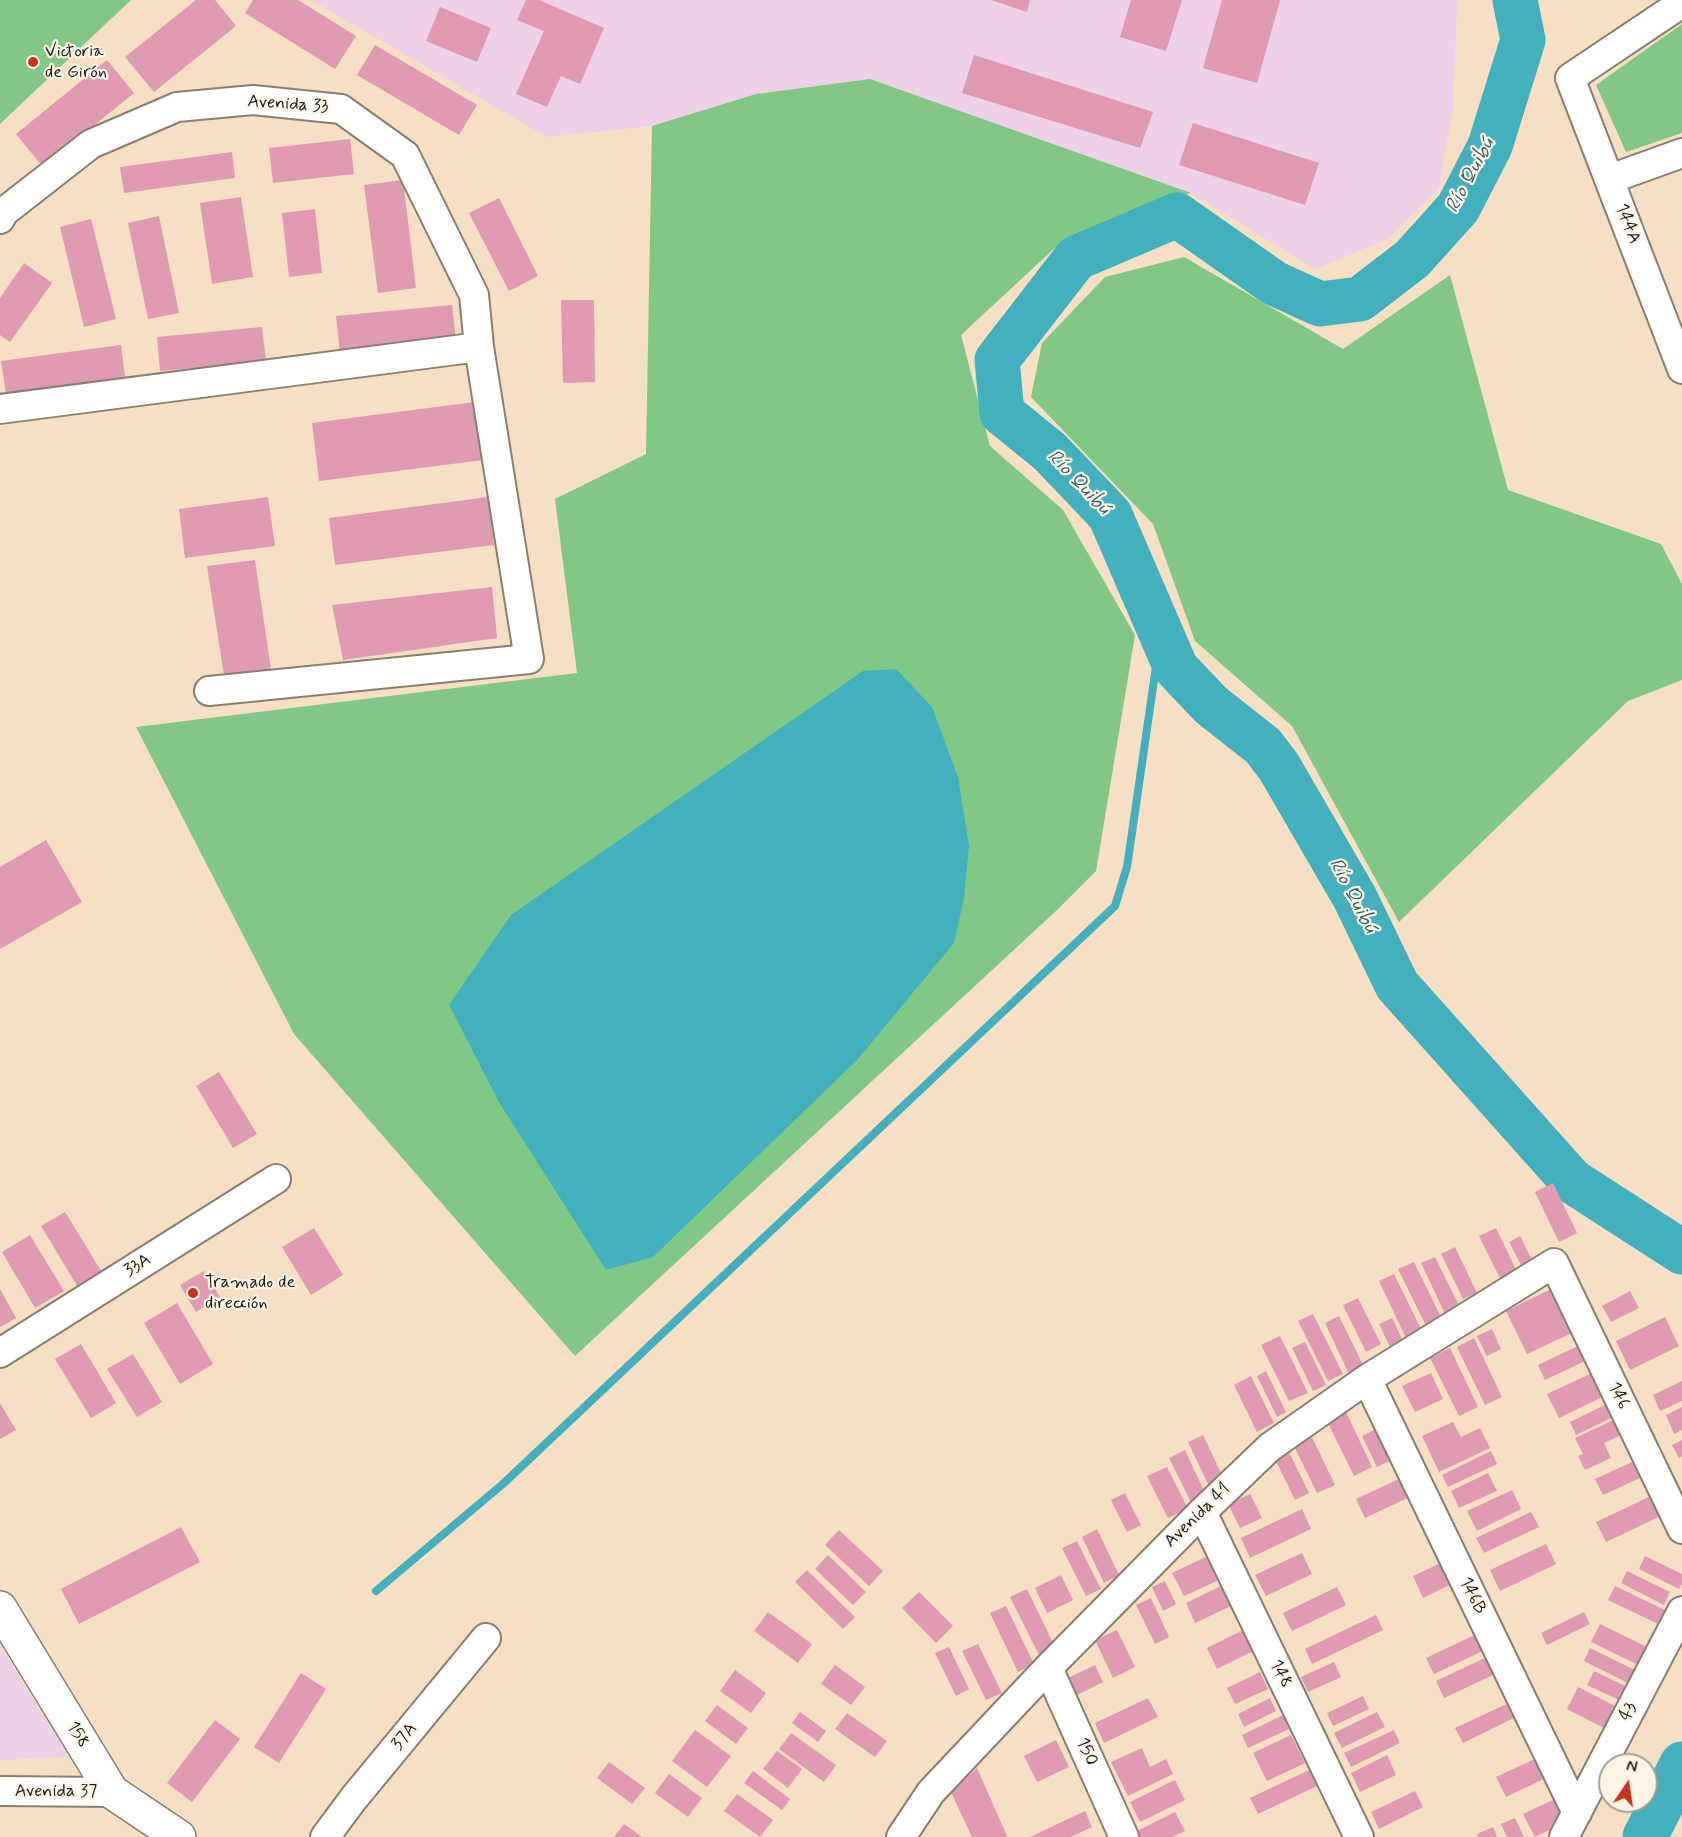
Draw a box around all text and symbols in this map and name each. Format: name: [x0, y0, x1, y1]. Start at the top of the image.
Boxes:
place label: Victoria de Girón: [45, 41, 107, 84]
marker: Victoria de Girón: [26, 55, 40, 69]
street label: Avenida 33: [247, 91, 329, 119]
water label: Río Quibú: [1441, 135, 1501, 217]
street label: 144A: [1610, 201, 1644, 247]
water label: Río Quibú: [1041, 446, 1115, 520]
water label: Río Quibú: [1322, 855, 1382, 937]
street label: 33A: [121, 1250, 155, 1282]
place label: Tramado de dirección: [205, 1272, 295, 1314]
marker: Tramado de dirección: [186, 1286, 200, 1300]
street label: 146: [1602, 1379, 1634, 1413]
street label: Avenida 41: [1160, 1479, 1236, 1553]
street label: 146B: [1454, 1574, 1490, 1618]
street label: 148: [1264, 1656, 1296, 1692]
street label: 43: [1615, 1699, 1643, 1725]
street label: 158: [61, 1718, 93, 1752]
street label: 37A: [387, 1719, 423, 1755]
street label: 150: [1070, 1735, 1102, 1769]
north arrow: [1598, 1753, 1658, 1813]
text: N: [1624, 1755, 1639, 1778]
street label: Avenida 37: [15, 1781, 97, 1803]

